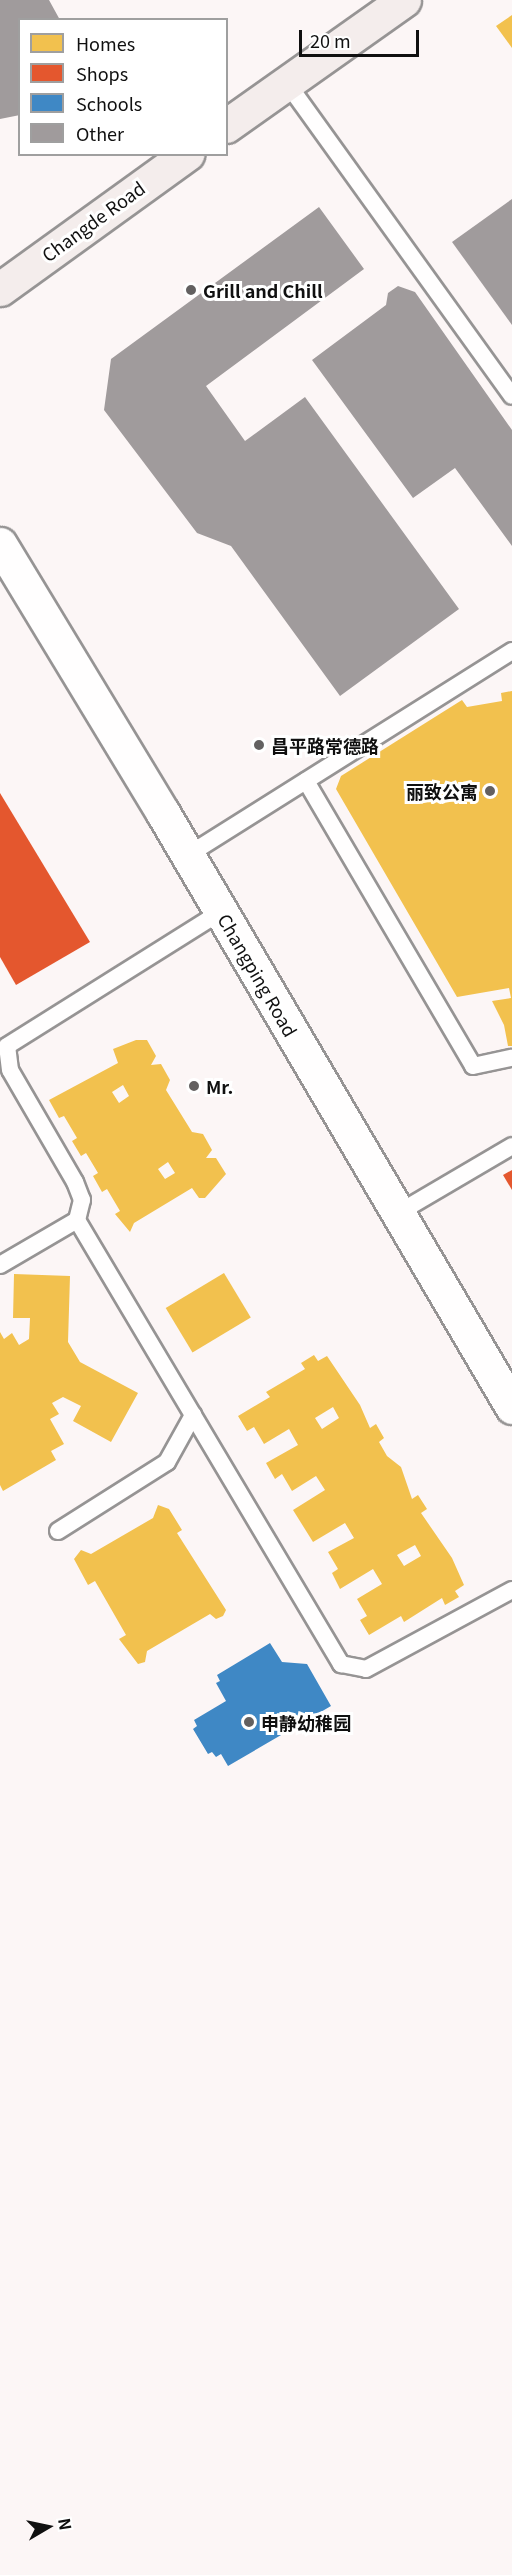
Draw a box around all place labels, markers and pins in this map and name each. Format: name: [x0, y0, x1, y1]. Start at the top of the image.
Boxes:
place label: Grill and Chill: [203, 279, 323, 301]
marker: Grill and Chill: [184, 283, 198, 297]
place label: 昌平路常德路: [271, 734, 379, 756]
marker: 昌平路常德路: [252, 738, 266, 752]
place label: 丽致公寓: [406, 780, 478, 802]
marker: 丽致公寓: [483, 784, 497, 798]
place label: Mr.: [206, 1075, 233, 1097]
marker: Mr.: [187, 1079, 201, 1093]
place label: 申静幼稚园: [261, 1711, 351, 1733]
marker: 申静幼稚园: [242, 1715, 256, 1729]

